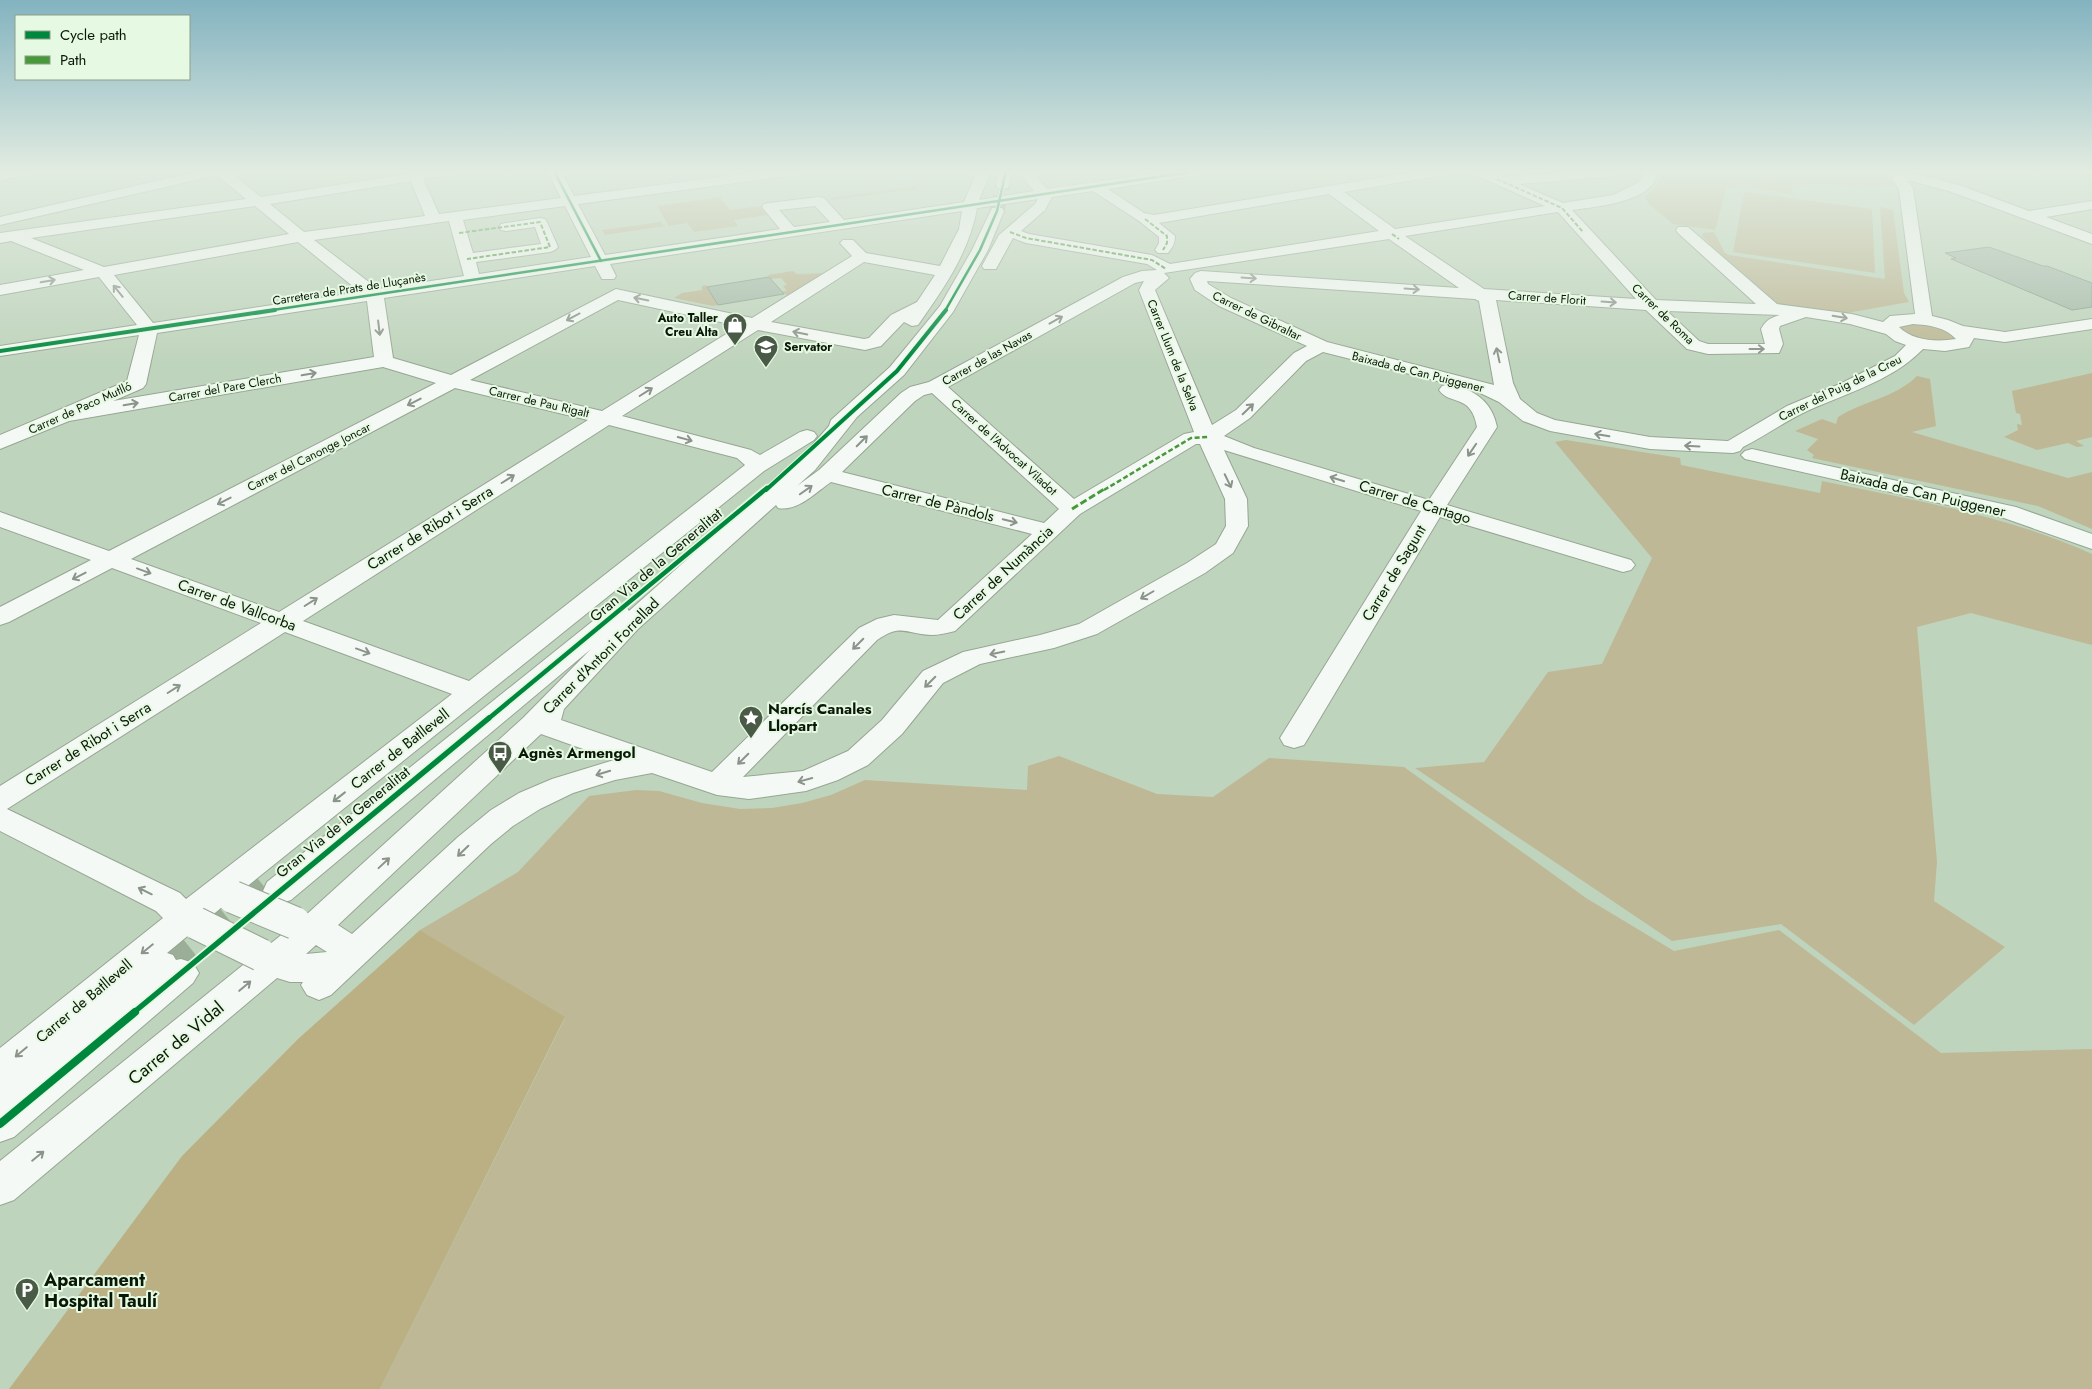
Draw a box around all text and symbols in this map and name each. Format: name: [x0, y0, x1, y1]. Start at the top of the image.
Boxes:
legend: [15, 15, 190, 80]
text: Cycle path: [60, 24, 127, 46]
text: Path: [60, 49, 86, 71]
street label: Carretera de Prats de Lluçanès: [271, 268, 427, 310]
one-way arrow: [1241, 274, 1257, 283]
one-way arrow: [40, 276, 56, 286]
street label: Carrer de Roma: [1628, 279, 1699, 349]
one-way arrow: [113, 285, 124, 298]
one-way arrow: [1403, 285, 1419, 294]
street label: Carrer de Florit: [1507, 286, 1587, 310]
street label: Carrer de Gibraltar: [1209, 287, 1305, 346]
one-way arrow: [633, 294, 649, 303]
street label: Carrer Llum de la Selva: [1142, 297, 1204, 414]
one-way arrow: [1600, 297, 1616, 307]
place label: Auto Taller Creu Alta: [657, 309, 718, 341]
shop icon: Auto Taller Creu Alta: [722, 312, 748, 346]
one-way arrow: [1832, 312, 1848, 322]
one-way arrow: [566, 313, 581, 322]
one-way arrow: [1048, 315, 1063, 325]
one-way arrow: [375, 320, 385, 336]
street label: Carrer de las Navas: [939, 326, 1035, 390]
one-way arrow: [792, 327, 808, 337]
school or university icon: Servator: [753, 334, 779, 368]
place label: Servator: [784, 338, 832, 356]
one-way arrow: [1748, 345, 1764, 354]
street label: Baixada de Can Puiggener: [1350, 347, 1487, 397]
one-way arrow: [1493, 347, 1502, 363]
street label: Carrer del Puig de la Creu: [1775, 350, 1905, 426]
one-way arrow: [301, 368, 317, 378]
street label: Carrer del Pare Clerch: [167, 369, 283, 407]
street label: Carrer de Paco Mutlló: [25, 377, 135, 439]
street label: Carrer de Pau Rigalt: [487, 382, 591, 422]
one-way arrow: [639, 387, 653, 397]
street label: Carrer de l'Advocat Viladot: [947, 394, 1061, 500]
one-way arrow: [407, 397, 422, 407]
one-way arrow: [123, 398, 139, 408]
one-way arrow: [1241, 403, 1254, 415]
street label: Carrer del Canonge Joncar: [244, 418, 375, 496]
one-way arrow: [1595, 429, 1611, 439]
one-way arrow: [677, 434, 693, 444]
one-way arrow: [856, 436, 868, 448]
one-way arrow: [1684, 442, 1700, 451]
one-way arrow: [1467, 443, 1477, 457]
street label: Baixada de Can Puiggener: [1838, 463, 2009, 523]
one-way arrow: [501, 473, 515, 483]
one-way arrow: [1224, 473, 1233, 488]
one-way arrow: [1329, 473, 1345, 483]
street label: Carrer de Cartago: [1356, 475, 1474, 529]
street label: Carrer de Pàndols: [879, 478, 997, 528]
street label: Carrer de Ribot i Serra: [363, 480, 497, 576]
one-way arrow: [799, 485, 813, 495]
one-way arrow: [216, 496, 231, 506]
street label: Gran Via de la Generalitat: [585, 503, 727, 627]
one-way arrow: [1001, 517, 1017, 526]
street label: Carrer de Sagunt: [1356, 520, 1432, 625]
street label: Carrer de Numància: [948, 521, 1058, 625]
one-way arrow: [136, 567, 152, 576]
one-way arrow: [72, 571, 87, 581]
street label: Carrer de Vallcorba: [175, 573, 299, 637]
one-way arrow: [1140, 590, 1155, 600]
street label: Carrer d'Antoni Forrellad: [538, 593, 664, 719]
one-way arrow: [304, 597, 318, 607]
one-way arrow: [852, 638, 864, 650]
one-way arrow: [355, 647, 370, 656]
one-way arrow: [989, 649, 1005, 658]
one-way arrow: [924, 676, 936, 688]
one-way arrow: [167, 684, 181, 694]
street label: Carrer de Ribot i Serra: [21, 696, 155, 792]
place label: Narcís Canales Llopart: [768, 698, 872, 737]
street label: Carrer de Batllevell: [346, 703, 454, 795]
place icon: Narcís Canales Llopart: [738, 705, 764, 739]
bus stop icon: Agnès Armengol: [487, 740, 513, 774]
place label: Agnès Armengol: [517, 742, 636, 764]
one-way arrow: [737, 753, 750, 765]
street label: Gran Via de la Generalitat: [271, 761, 415, 883]
one-way arrow: [596, 768, 612, 778]
one-way arrow: [798, 776, 814, 785]
one-way arrow: [333, 791, 346, 802]
one-way arrow: [457, 845, 469, 857]
one-way arrow: [378, 857, 391, 869]
one-way arrow: [138, 886, 153, 896]
one-way arrow: [141, 943, 154, 954]
street label: Carrer de Batllevell: [31, 954, 137, 1048]
one-way arrow: [238, 981, 251, 992]
street label: Carrer de Vidal: [122, 995, 230, 1091]
one-way arrow: [15, 1047, 28, 1058]
one-way arrow: [31, 1150, 44, 1161]
place label: Aparcament Hospital Taulí: [43, 1267, 158, 1314]
parking icon: Aparcament Hospital Taulí: [14, 1277, 40, 1311]

